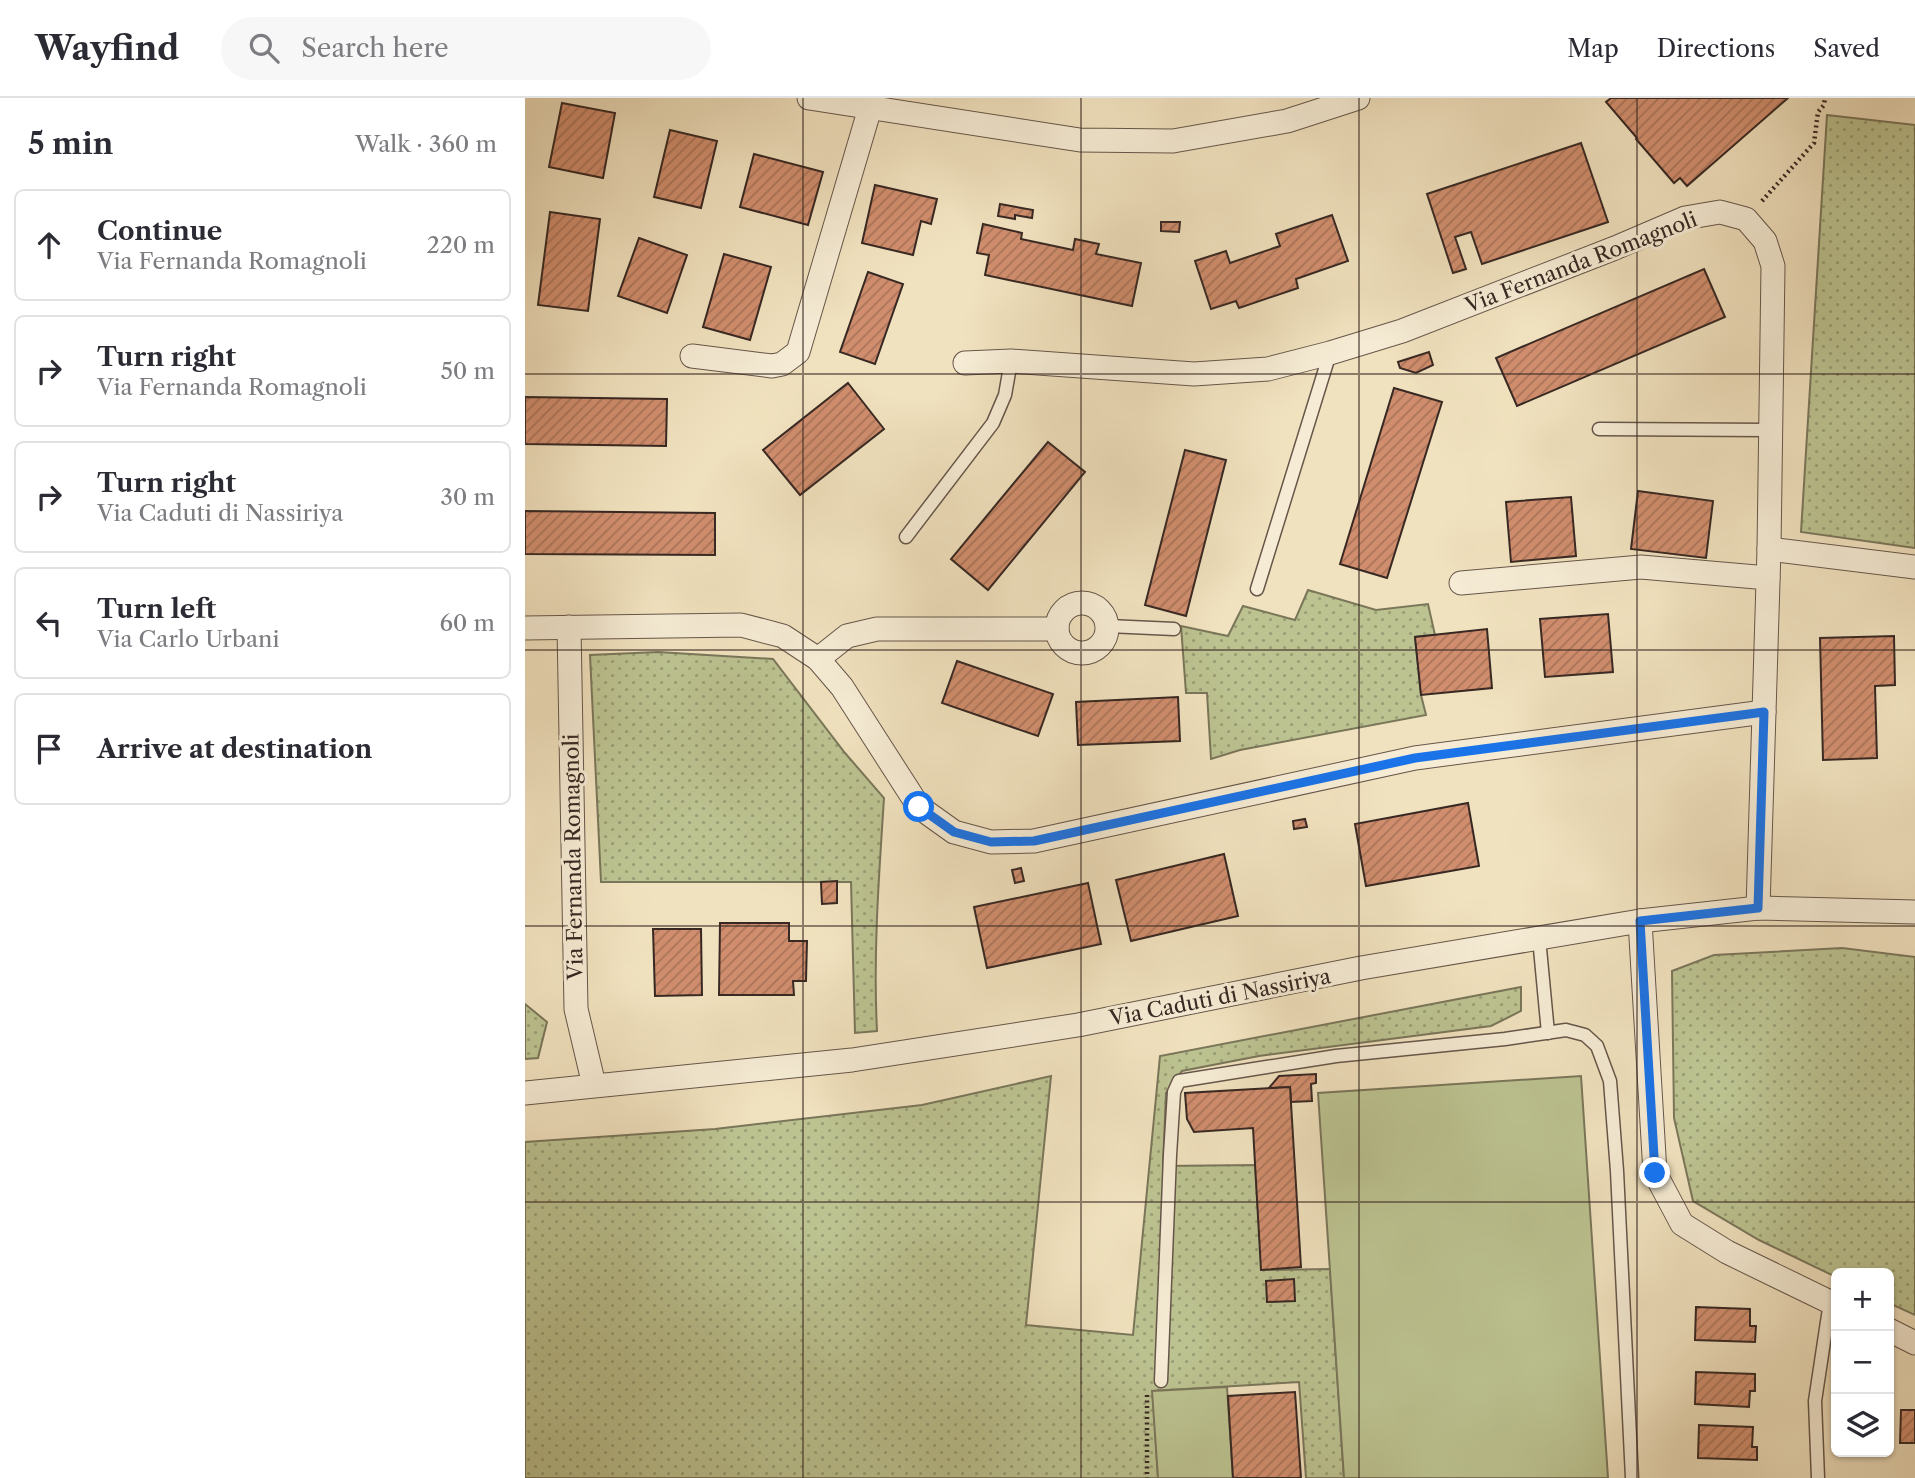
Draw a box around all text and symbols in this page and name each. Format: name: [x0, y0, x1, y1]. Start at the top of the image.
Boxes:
search box: [221, 17, 711, 80]
text: Wayfind: [35, 28, 179, 69]
icon: search: [245, 29, 283, 67]
text: Search here: [301, 32, 449, 64]
text: Map: [1567, 34, 1619, 63]
text: Directions: [1657, 34, 1775, 63]
text: Saved: [1813, 34, 1880, 63]
text: 5 min: [28, 125, 113, 162]
text: Walk · 360 m: [355, 130, 497, 158]
street label: Via Fernanda Romagnoli: [1461, 206, 1700, 318]
text: Continue: [97, 215, 222, 247]
icon: ahead: [30, 226, 68, 264]
text: 220 m: [426, 231, 495, 259]
text: Via Fernanda Romagnoli: [97, 247, 367, 275]
text: Turn right: [97, 341, 236, 373]
icon: right: [30, 352, 68, 390]
text: 50 m: [440, 357, 495, 385]
text: Via Fernanda Romagnoli: [97, 373, 367, 401]
text: Turn right: [97, 467, 236, 499]
icon: right: [30, 478, 68, 516]
text: 30 m: [440, 483, 495, 511]
text: Via Caduti di Nassiriya: [97, 499, 343, 527]
text: Turn left: [97, 593, 216, 625]
icon: left: [30, 604, 68, 642]
text: 60 m: [439, 609, 495, 637]
text: Via Carlo Urbani: [97, 625, 279, 653]
icon: arrive: [30, 730, 68, 768]
text: Arrive at destination: [97, 733, 372, 765]
street label: Via Fernanda Romagnoli: [558, 734, 588, 981]
route start: [903, 791, 934, 822]
street label: Via Caduti di Nassiriya: [1106, 963, 1334, 1031]
route end: [1639, 1157, 1670, 1188]
map controls: [1831, 1268, 1894, 1457]
button: +: [1831, 1268, 1894, 1331]
button: −: [1831, 1331, 1894, 1394]
button: layers: [1831, 1394, 1894, 1457]

